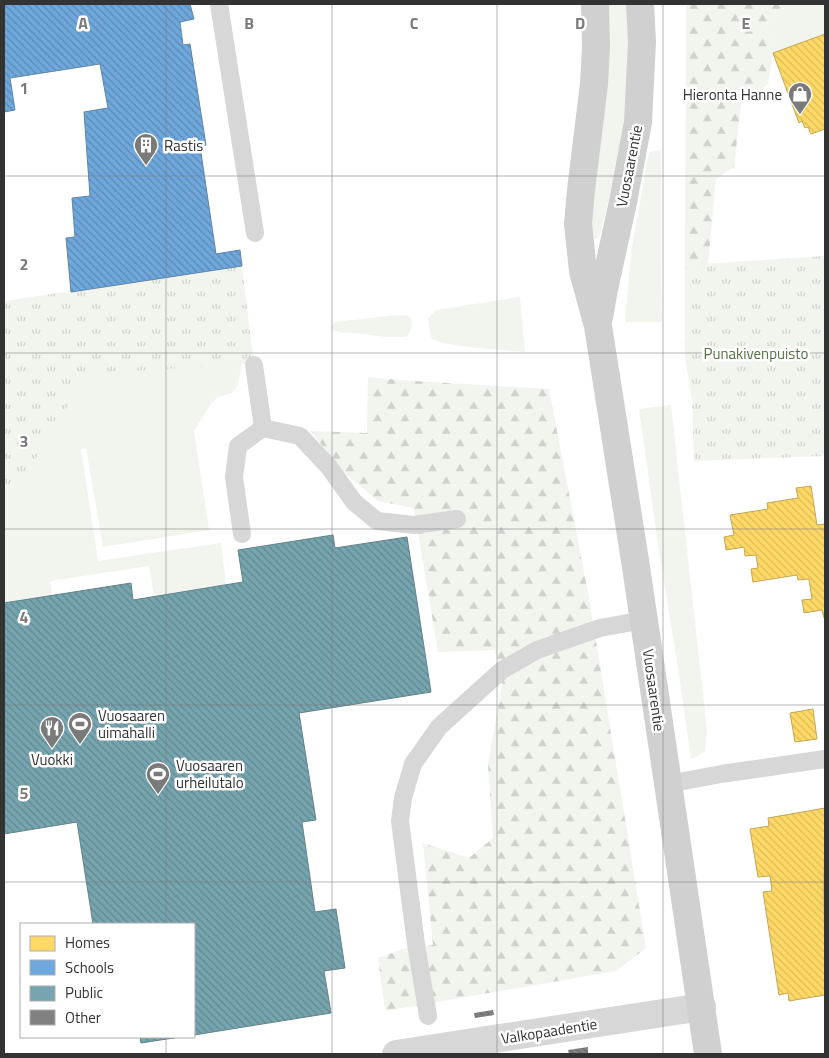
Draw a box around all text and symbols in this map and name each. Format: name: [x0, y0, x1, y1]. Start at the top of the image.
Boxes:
text: A: [78, 11, 88, 35]
text: B: [244, 11, 254, 35]
text: C: [410, 11, 419, 35]
text: D: [575, 11, 585, 35]
text: E: [742, 11, 751, 35]
text: 1: [20, 76, 28, 100]
shop icon: Hieronta Hanne: [787, 81, 813, 115]
place label: Hieronta Hanne: [683, 83, 782, 106]
street label: Vuosaarentie: [610, 123, 648, 209]
building icon: Rastis: [133, 132, 159, 166]
place label: Rastis: [164, 134, 203, 157]
text: 2: [20, 252, 28, 276]
park label: Punakivenpuisto: [704, 342, 809, 365]
text: 3: [20, 429, 28, 453]
text: 4: [20, 605, 29, 629]
street label: Vuosaarentie: [637, 647, 671, 733]
place label: Vuosaaren uimahalli: [98, 704, 165, 744]
sports icon: Vuosaaren uimahalli: [67, 711, 93, 745]
restaurant icon: Vuokki: [39, 715, 65, 749]
place label: Vuokki: [31, 748, 73, 771]
place label: Vuosaaren urheilutalo: [176, 754, 244, 794]
sports icon: Vuosaaren urheilutalo: [145, 761, 171, 795]
text: 5: [20, 781, 29, 805]
legend: [20, 923, 195, 1038]
text: Homes: [65, 931, 110, 954]
text: Schools: [65, 956, 114, 979]
text: Public: [65, 981, 103, 1004]
text: Other: [65, 1006, 101, 1029]
street label: Valkopaadentie: [499, 1012, 599, 1050]

